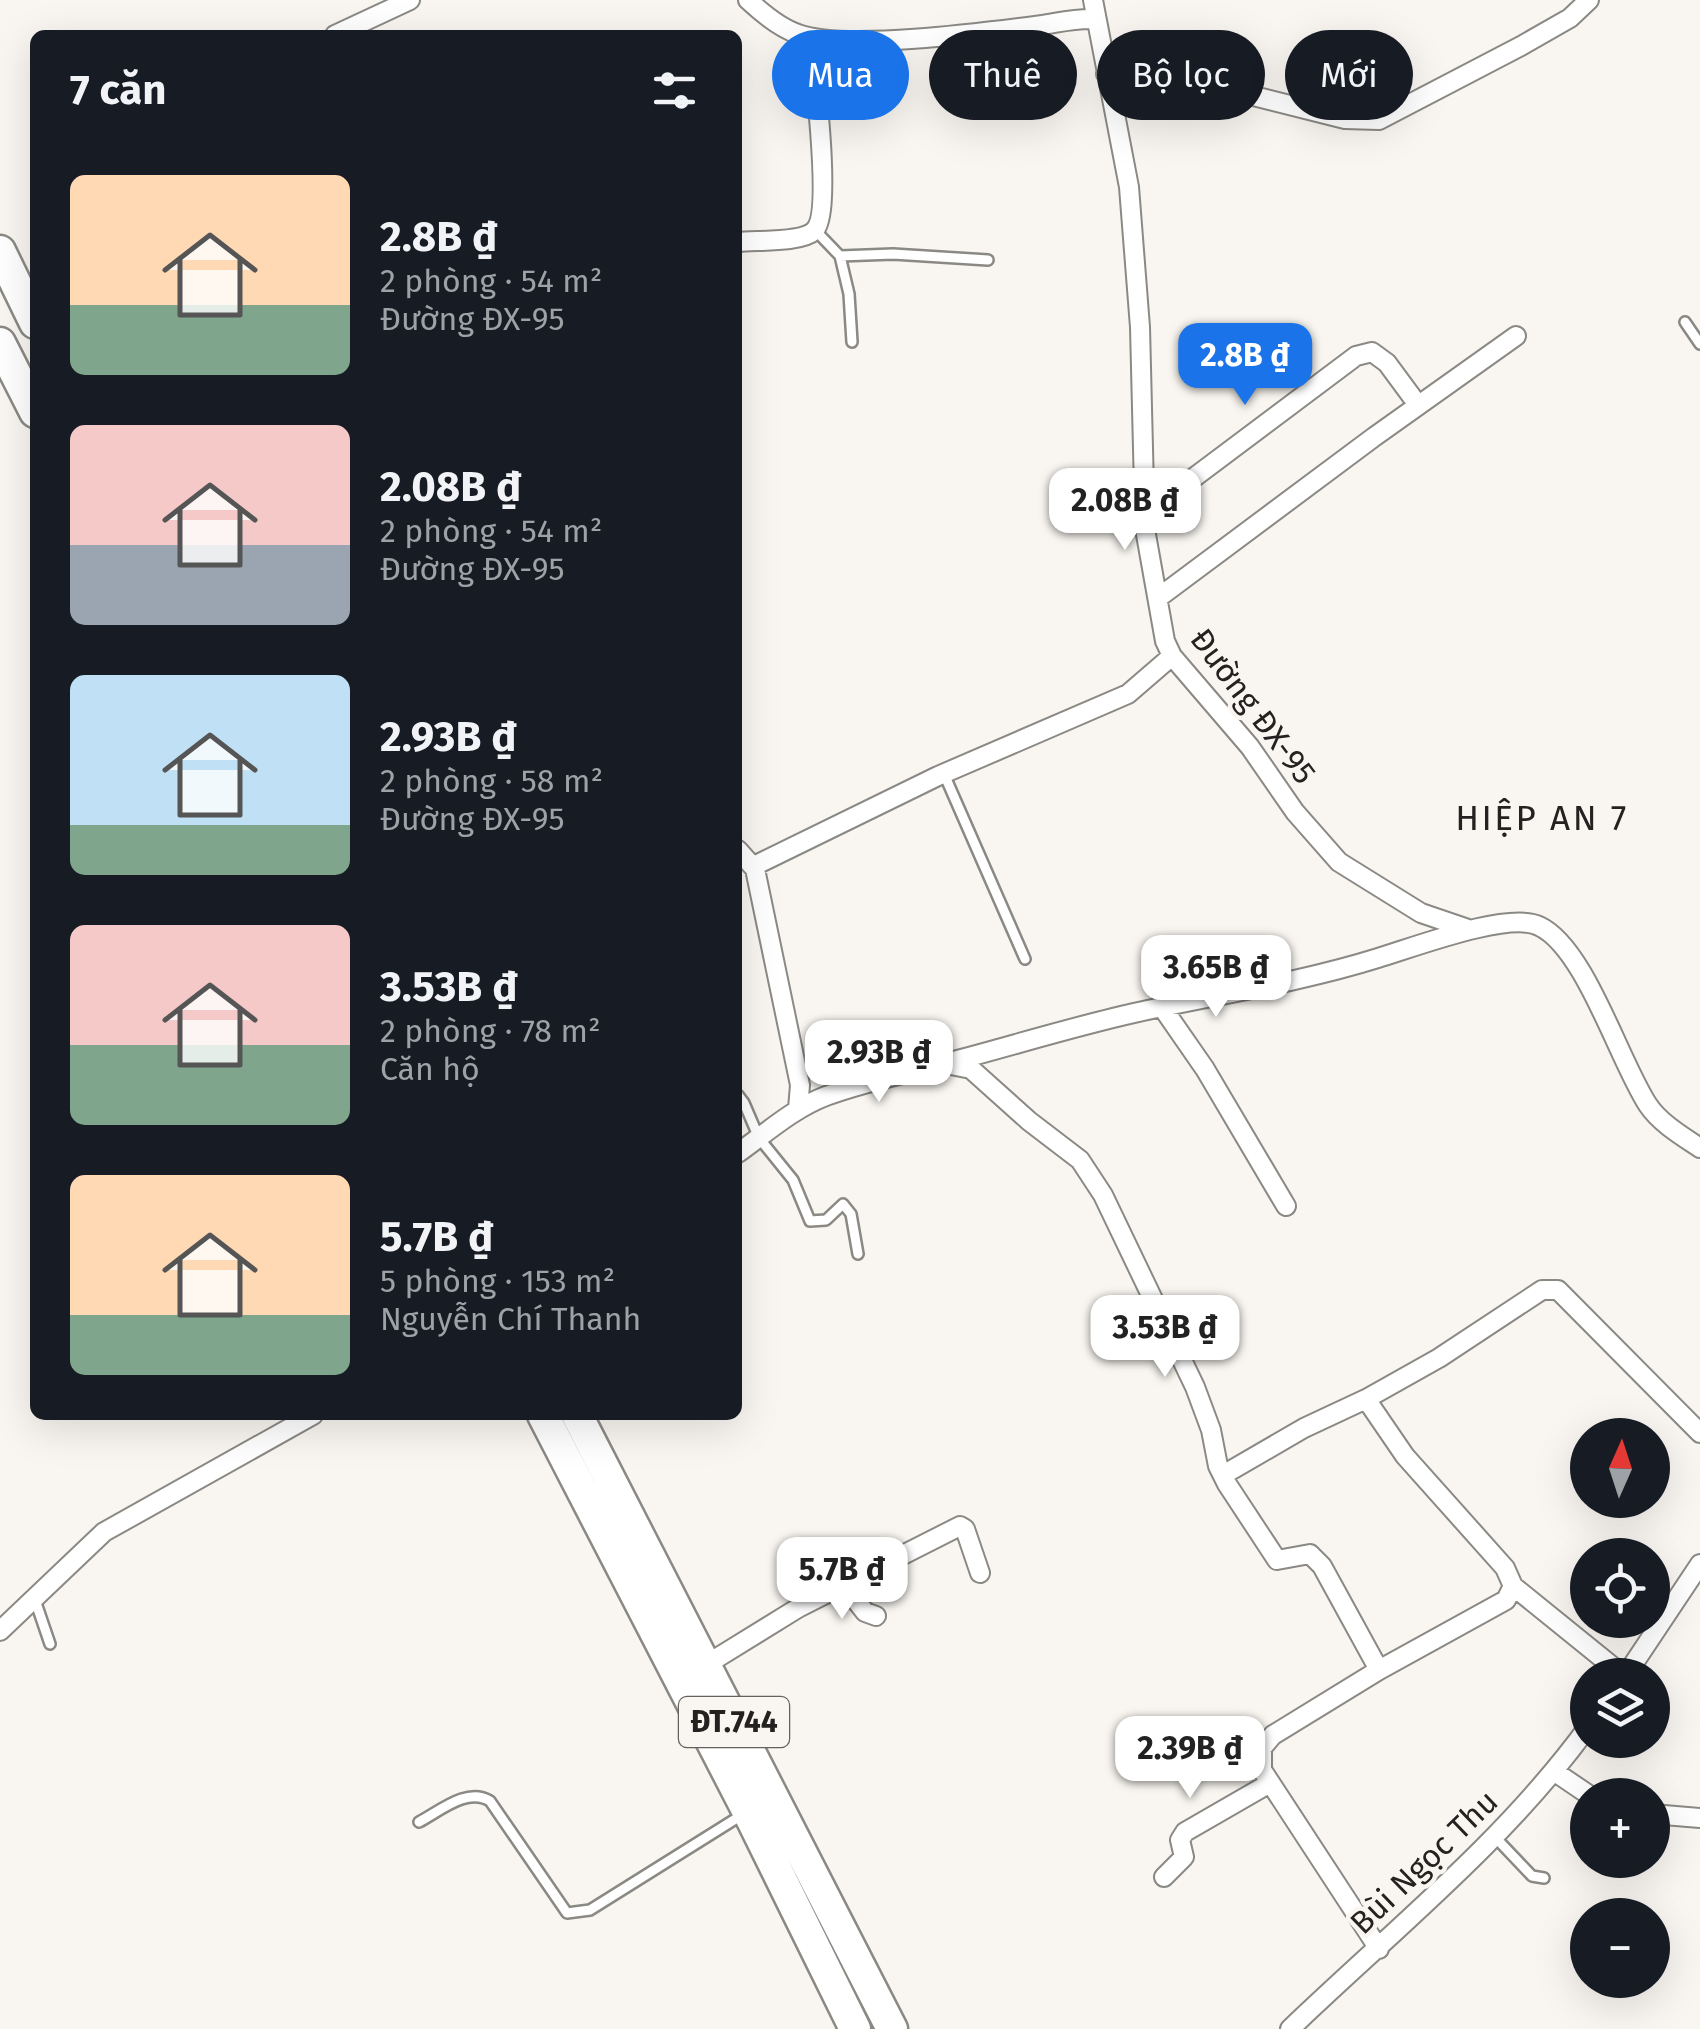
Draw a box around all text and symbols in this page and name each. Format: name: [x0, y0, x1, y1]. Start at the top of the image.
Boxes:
chip: Mua: [772, 30, 909, 120]
chip: Thuê: [929, 30, 1077, 120]
chip: Bộ lọc: [1097, 30, 1265, 120]
chip: Mới: [1285, 30, 1413, 120]
icon: filters: [647, 63, 702, 118]
text: 7 căn: [70, 65, 167, 115]
text: 2.8B ₫: [380, 212, 498, 262]
icon: home: [150, 215, 270, 335]
text: 2 phòng · 54 m²: [380, 262, 602, 300]
text: Đường ĐX-95: [380, 300, 565, 338]
pin: 2.8B ₫: [1164, 323, 1326, 408]
text: 2.8B ₫: [1200, 336, 1290, 374]
text: 2.08B ₫: [380, 462, 522, 512]
icon: home: [150, 465, 270, 585]
pin: 2.08B ₫: [1033, 468, 1217, 553]
text: 2.08B ₫: [1071, 481, 1179, 519]
text: 2 phòng · 54 m²: [380, 512, 602, 550]
text: Đường ĐX-95: [380, 550, 565, 588]
street label: Đường ĐX-95: [1182, 621, 1324, 791]
text: 2.93B ₫: [380, 712, 517, 762]
icon: home: [150, 715, 270, 835]
text: 2 phòng · 58 m²: [380, 762, 603, 800]
district label: HIỆP AN 7: [1455, 797, 1629, 839]
text: Đường ĐX-95: [380, 800, 565, 838]
pin: 3.65B ₫: [1124, 935, 1308, 1020]
text: 3.65B ₫: [1163, 948, 1269, 986]
text: 3.53B ₫: [380, 962, 518, 1012]
icon: home: [150, 965, 270, 1085]
text: 2 phòng · 78 m²: [380, 1012, 601, 1050]
pin: 2.93B ₫: [787, 1020, 971, 1105]
text: 2.93B ₫: [827, 1033, 931, 1071]
text: Căn hộ: [380, 1050, 480, 1088]
text: 5.7B ₫: [380, 1212, 494, 1262]
icon: home: [150, 1215, 270, 1335]
text: 5 phòng · 153 m²: [380, 1262, 615, 1300]
pin: 3.53B ₫: [1073, 1295, 1257, 1380]
text: Nguyễn Chí Thanh: [380, 1300, 641, 1338]
text: 3.53B ₫: [1113, 1308, 1217, 1346]
north arrow: [1570, 1418, 1670, 1518]
map controls: [1570, 1418, 1670, 1998]
pin: 5.7B ₫: [761, 1537, 923, 1622]
button: locate: [1570, 1538, 1670, 1638]
text: 5.7B ₫: [799, 1550, 885, 1588]
button: layers: [1570, 1658, 1670, 1758]
road number: ĐT.744: [679, 1697, 789, 1747]
pin: 2.39B ₫: [1098, 1716, 1282, 1801]
text: 2.39B ₫: [1137, 1729, 1243, 1767]
button: +: [1570, 1778, 1670, 1878]
street label: Bùi Ngọc Thu: [1342, 1782, 1506, 1942]
button: −: [1570, 1898, 1670, 1998]

